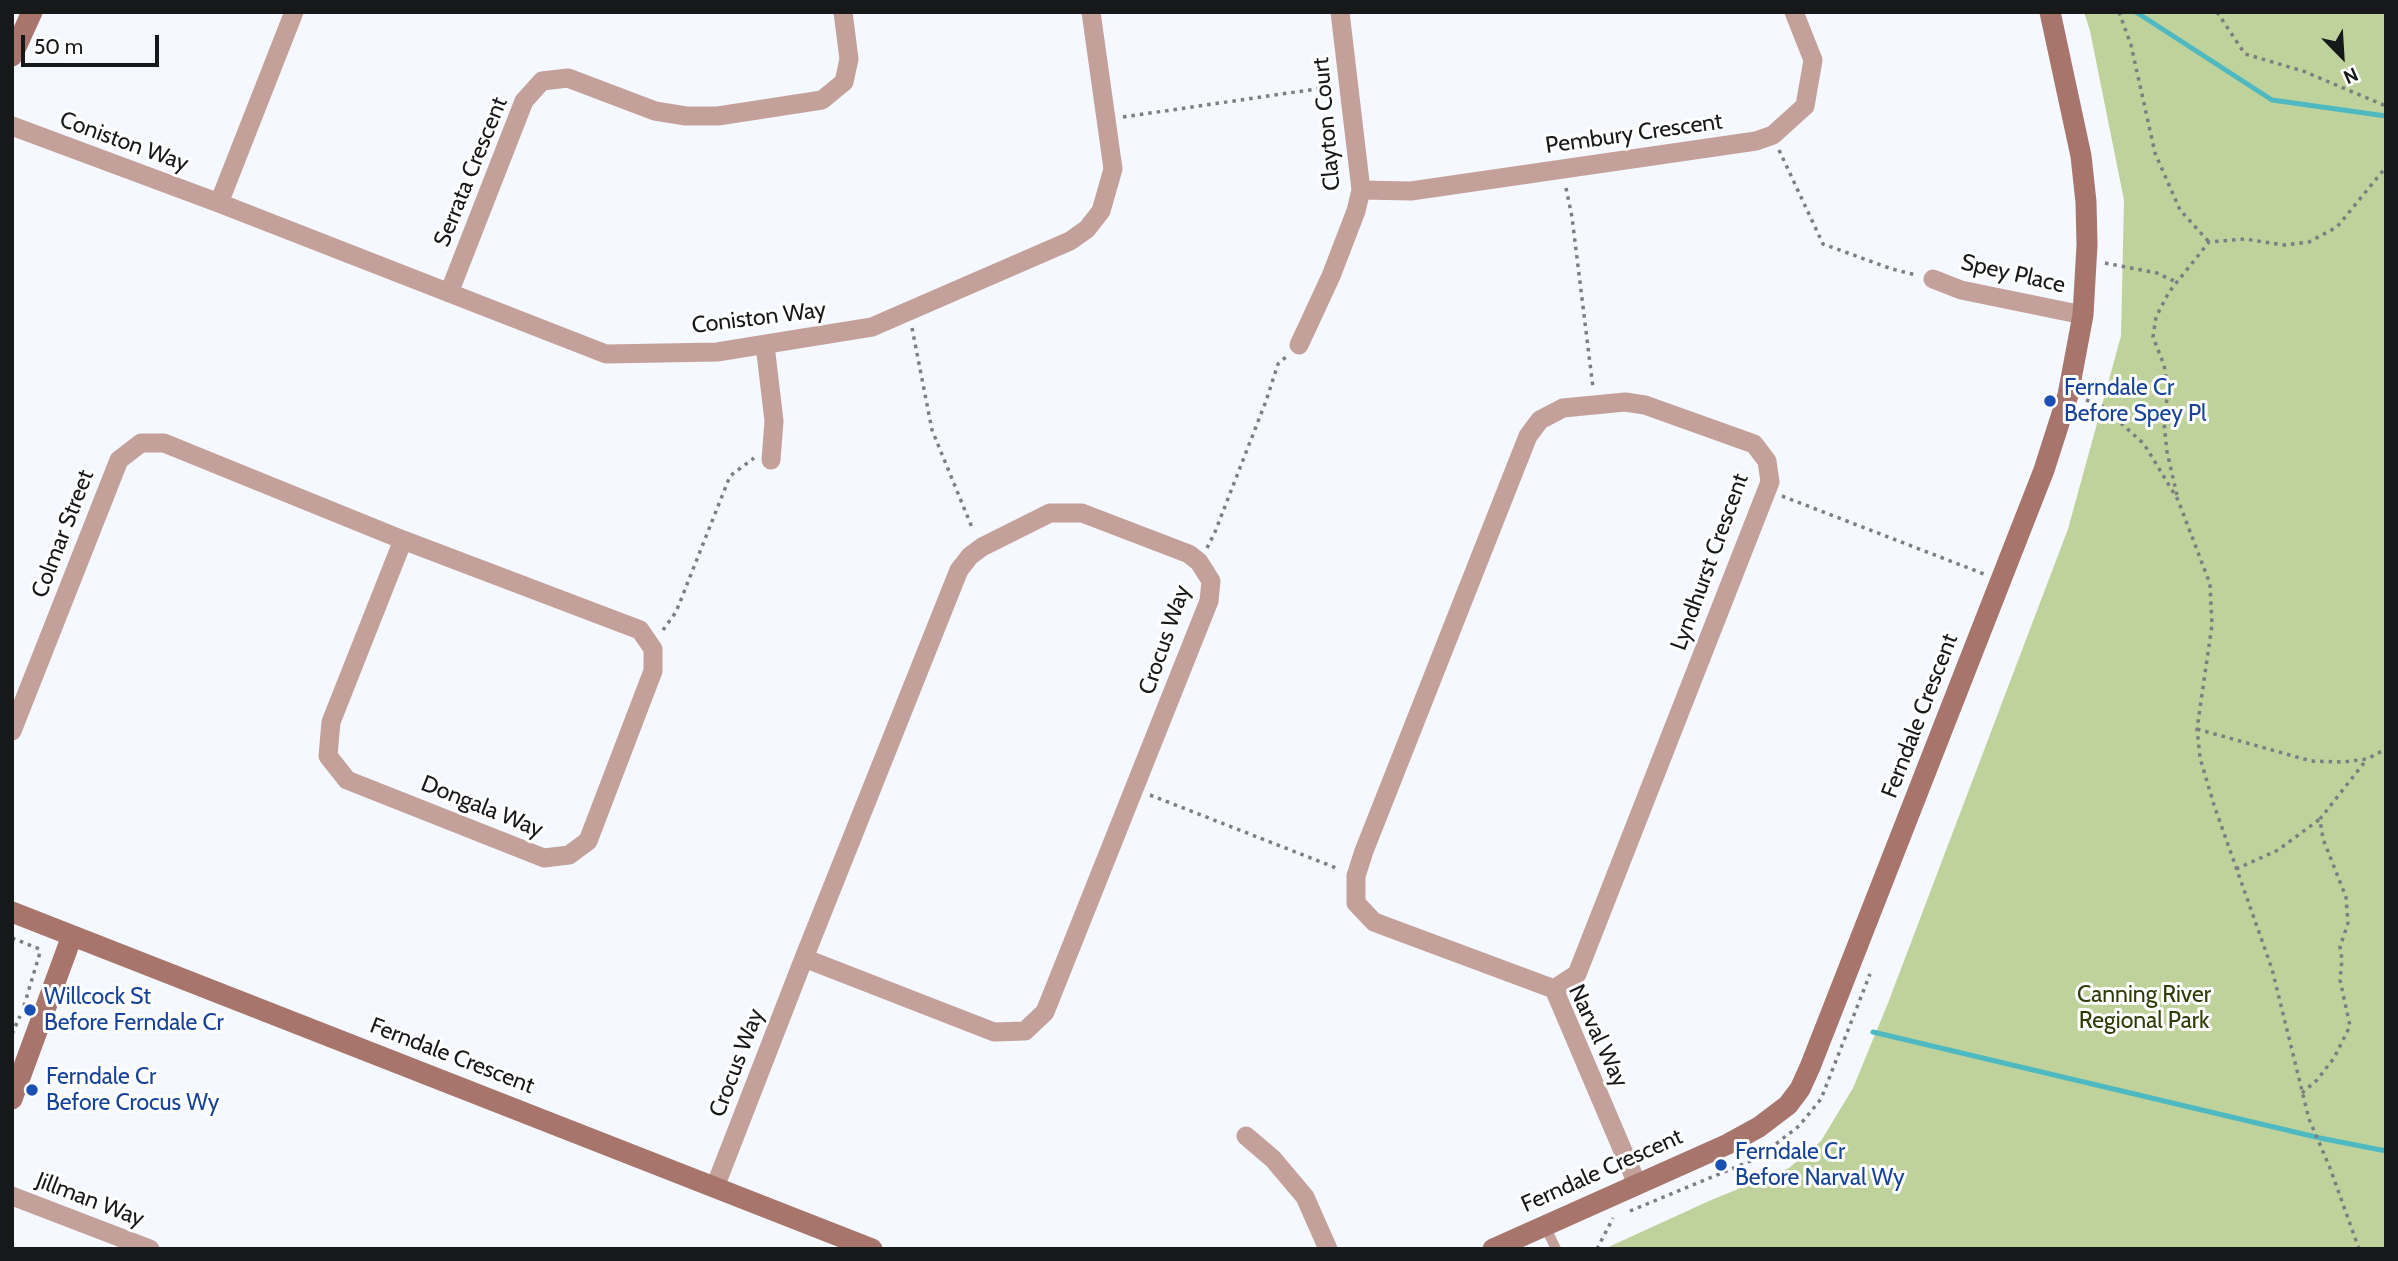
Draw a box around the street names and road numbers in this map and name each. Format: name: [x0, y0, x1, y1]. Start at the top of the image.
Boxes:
street label: Clayton Court: [1307, 56, 1347, 192]
street label: Serrata Crescent: [428, 93, 514, 251]
street label: Coniston Way: [56, 106, 192, 178]
street label: Pembury Crescent: [1544, 108, 1724, 160]
street label: Spey Place: [1958, 249, 2068, 299]
street label: Coniston Way: [690, 296, 828, 340]
street label: Colmar Street: [26, 466, 100, 602]
street label: Lyndhurst Crescent: [1665, 470, 1755, 654]
street label: Crocus Way: [1133, 582, 1197, 698]
street label: Ferndale Crescent: [1876, 630, 1964, 802]
street label: Dongala Way: [417, 770, 547, 844]
street label: Narval Way: [1562, 980, 1634, 1092]
street label: Crocus Way: [704, 1005, 770, 1121]
street label: Ferndale Crescent: [366, 1012, 538, 1100]
street label: Ferndale Crescent: [1517, 1123, 1687, 1219]
street label: Jillman Way: [32, 1167, 148, 1233]

